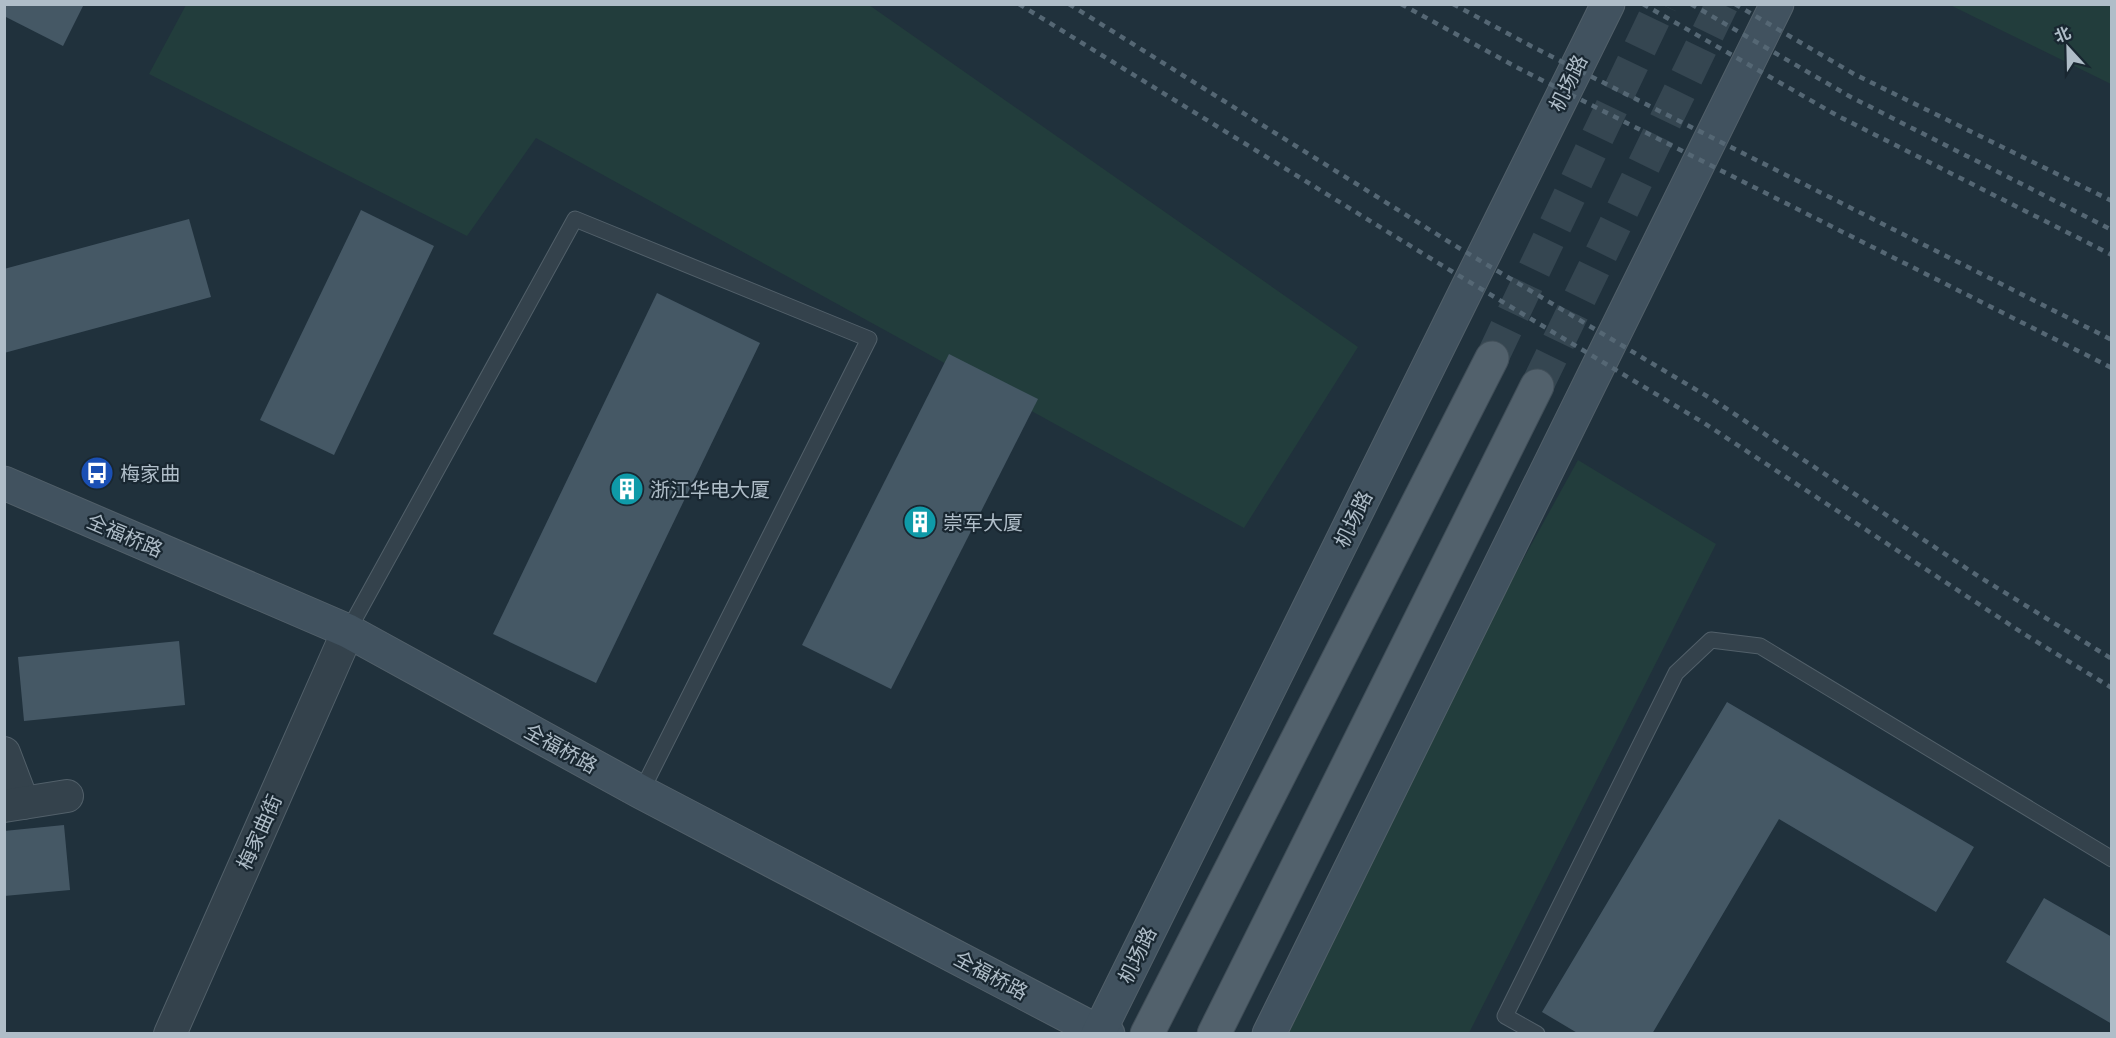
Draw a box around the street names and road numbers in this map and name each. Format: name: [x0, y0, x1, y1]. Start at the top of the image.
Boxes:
street label: 机场路: [1544, 51, 1592, 115]
street label: 机场路: [1329, 487, 1377, 551]
street label: 全福桥路: [83, 508, 167, 562]
street label: 全福桥路: [520, 718, 602, 778]
street label: 梅家曲街: [231, 790, 287, 874]
street label: 机场路: [1113, 923, 1161, 987]
street label: 全福桥路: [950, 945, 1032, 1005]

